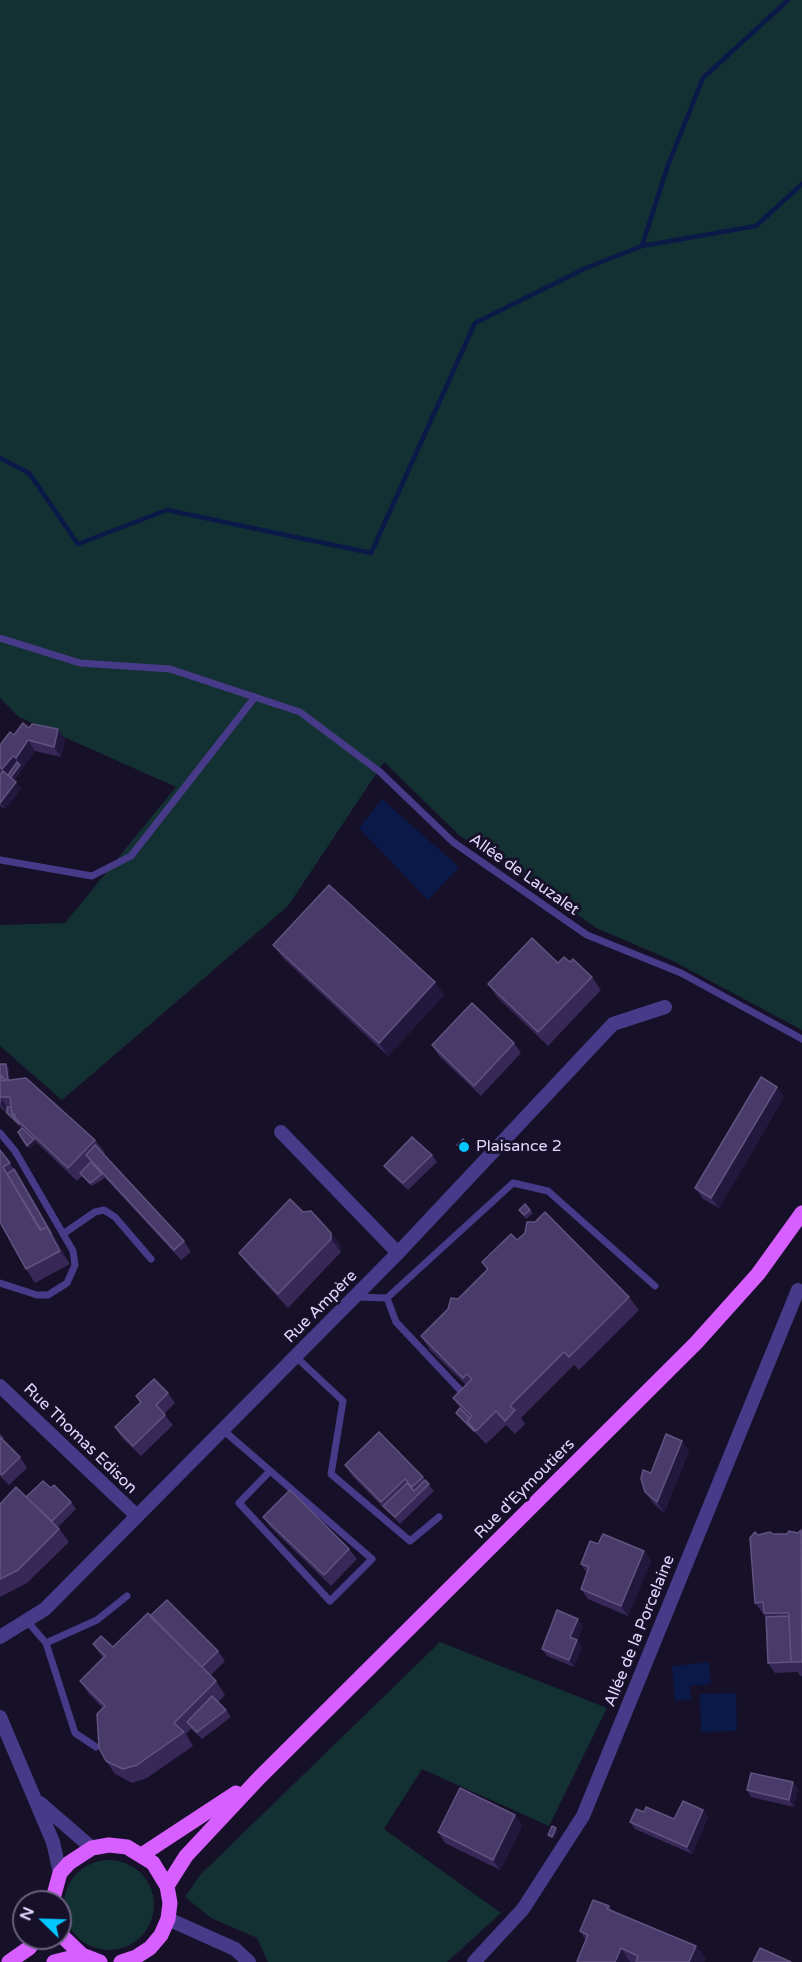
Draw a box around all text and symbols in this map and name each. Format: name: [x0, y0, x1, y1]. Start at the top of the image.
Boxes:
street label: Allée de Lauzalet: [465, 830, 583, 920]
place label: Plaisance 2: [476, 1137, 562, 1157]
marker: Plaisance 2: [457, 1140, 471, 1154]
street label: Rue Ampère: [281, 1267, 361, 1347]
street label: Rue Thomas Edison: [19, 1380, 141, 1498]
street label: Rue d'Eymoutiers: [471, 1435, 579, 1543]
street label: Allée de la Porcelaine: [601, 1552, 679, 1710]
north arrow: [12, 1890, 72, 1950]
text: N: [16, 1904, 39, 1924]

